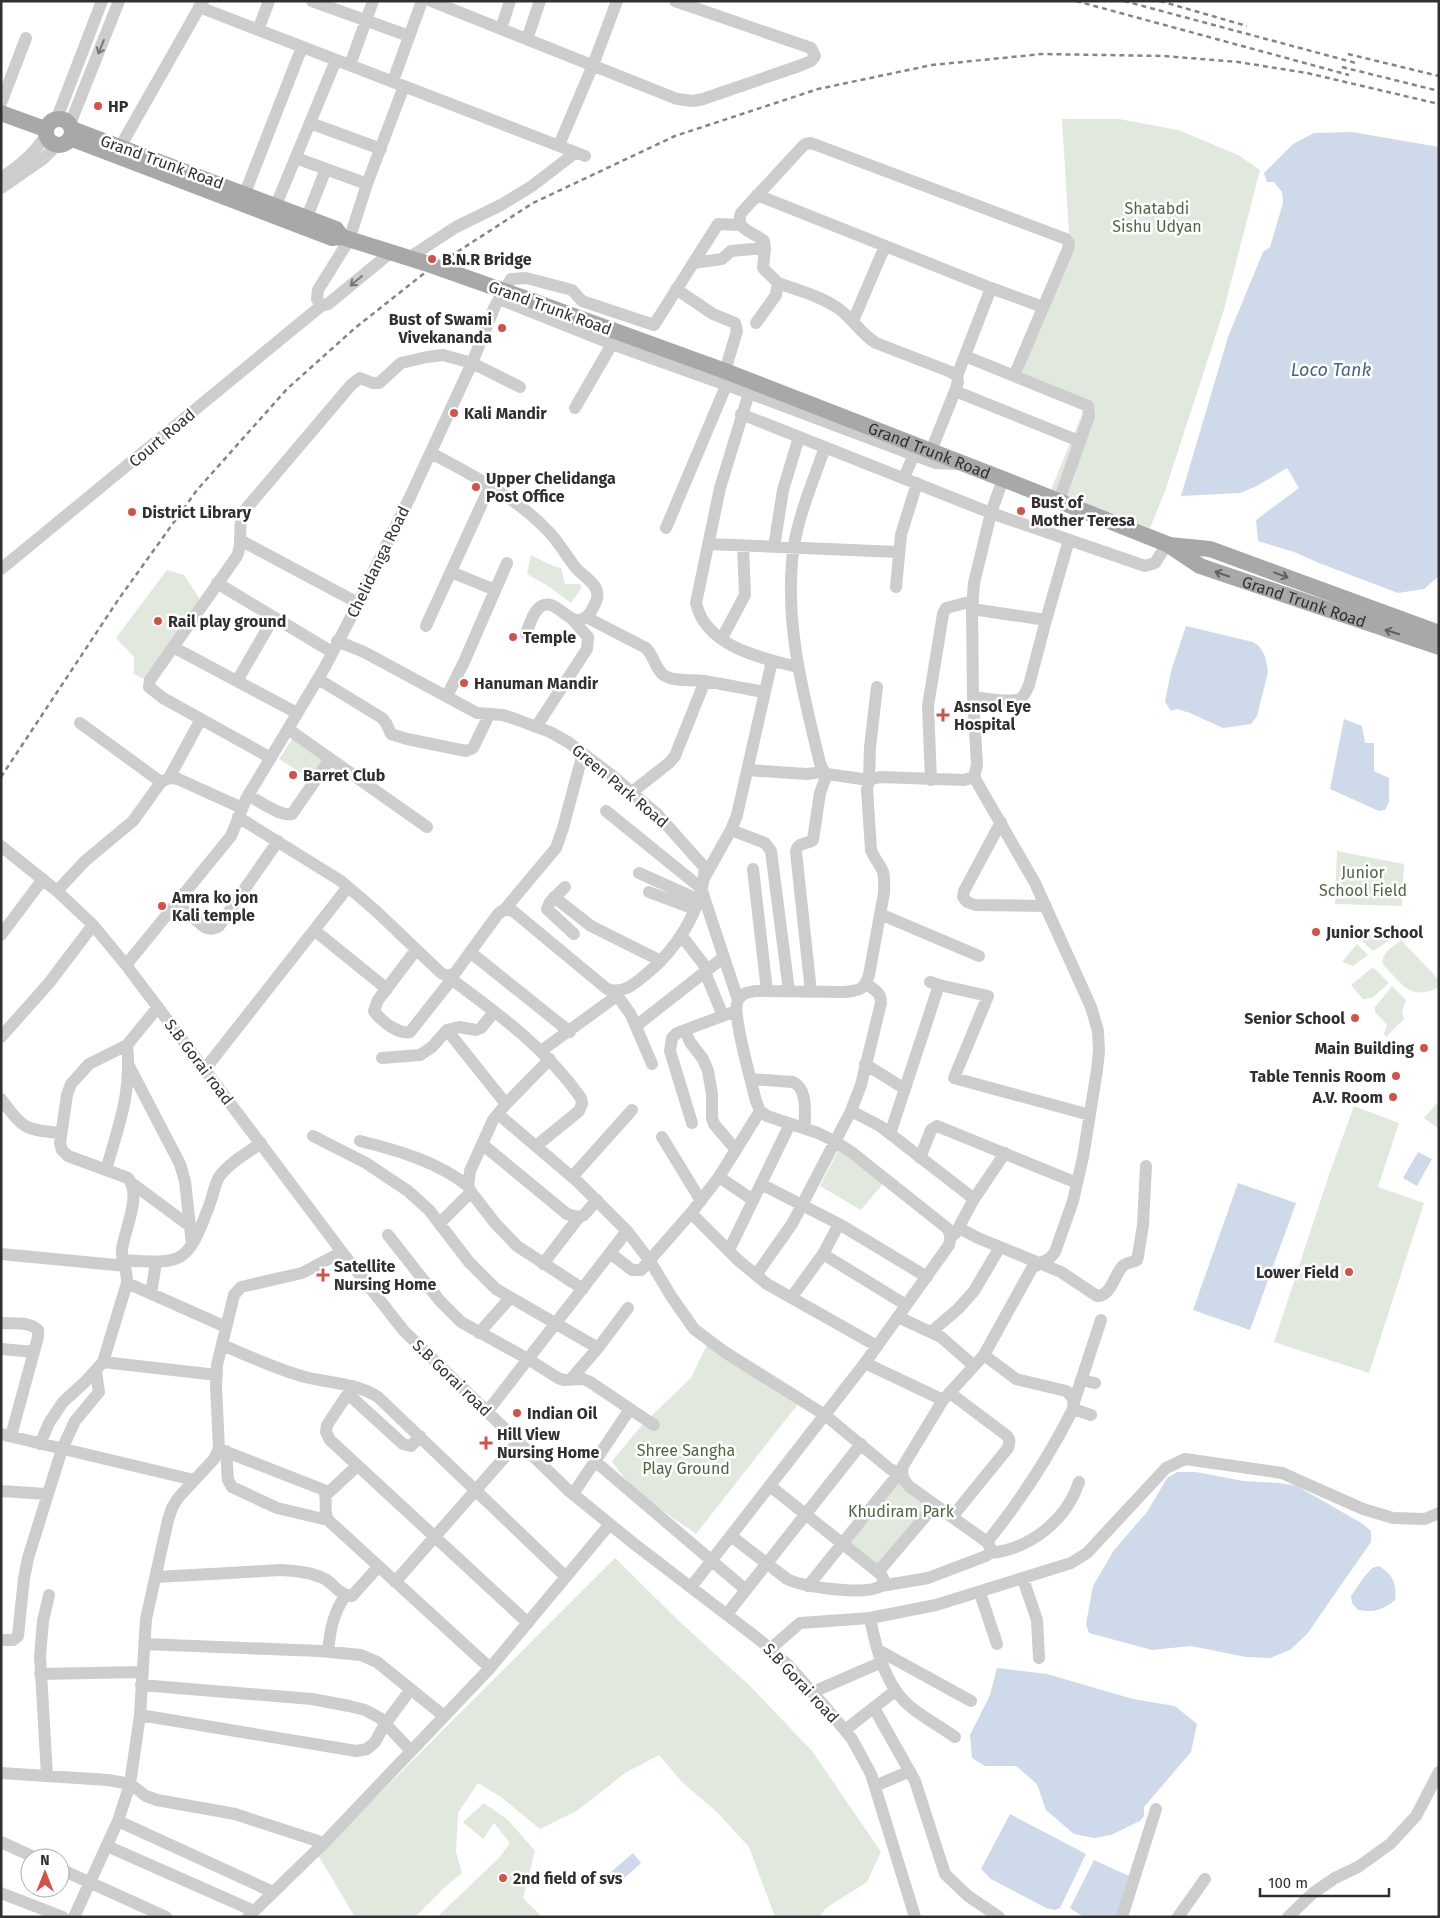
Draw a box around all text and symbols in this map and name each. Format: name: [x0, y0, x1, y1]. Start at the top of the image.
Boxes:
one-way arrow: [96, 38, 105, 54]
place label: HP: [108, 97, 129, 116]
marker: HP: [92, 100, 104, 112]
street label: Grand Trunk Road: [98, 131, 226, 193]
park label: Shatabdi Sishu Udyan: [1112, 199, 1202, 236]
place label: B.N.R Bridge: [442, 250, 532, 269]
marker: B.N.R Bridge: [426, 253, 438, 265]
one-way arrow: [350, 275, 363, 286]
street label: Grand Trunk Road: [486, 277, 614, 339]
place label: Bust of Swami Vivekananda: [389, 310, 492, 347]
marker: Bust of Swami Vivekananda: [496, 322, 508, 334]
water label: Loco Tank: [1291, 359, 1372, 381]
place label: Kali Mandir: [464, 404, 547, 423]
street label: Court Road: [125, 405, 199, 471]
marker: Kali Mandir: [448, 407, 460, 419]
street label: Grand Trunk Road: [866, 418, 993, 483]
place label: Upper Chelidanga Post Office: [486, 469, 616, 506]
marker: Upper Chelidanga Post Office: [470, 481, 482, 493]
place label: Bust of Mother Teresa: [1031, 493, 1135, 530]
place label: District Library: [142, 503, 252, 522]
street label: Chelidanga Road: [343, 503, 413, 621]
marker: Bust of Mother Teresa: [1015, 505, 1027, 517]
marker: District Library: [126, 506, 138, 518]
one-way arrow: [1215, 569, 1230, 578]
street label: Grand Trunk Road: [1240, 571, 1369, 631]
one-way arrow: [1272, 571, 1288, 580]
place label: Rail play ground: [168, 612, 286, 631]
marker: Rail play ground: [152, 615, 164, 627]
one-way arrow: [1385, 627, 1401, 637]
place label: Temple: [523, 628, 576, 647]
marker: Temple: [507, 631, 519, 643]
place label: Hanuman Mandir: [474, 674, 599, 693]
marker: Hanuman Mandir: [458, 677, 470, 689]
place label: Asnsol Eye Hospital: [953, 697, 1031, 734]
marker: Asnsol Eye Hospital: [936, 708, 950, 722]
street label: Green Park Road: [568, 740, 672, 832]
place label: Barret Club: [303, 766, 385, 785]
marker: Barret Club: [287, 769, 299, 781]
park label: Junior School Field: [1319, 863, 1407, 900]
place label: Amra ko jon Kali temple: [171, 888, 258, 925]
marker: Amra ko jon Kali temple: [156, 900, 168, 912]
place label: Junior School: [1325, 923, 1423, 942]
marker: Junior School: [1310, 926, 1322, 938]
place label: Senior School: [1244, 1009, 1345, 1028]
marker: Senior School: [1349, 1012, 1361, 1024]
street label: S.B Gorai road: [161, 1015, 237, 1109]
place label: Main Building: [1315, 1039, 1414, 1058]
marker: Main Building: [1418, 1042, 1430, 1054]
place label: Table Tennis Room: [1250, 1067, 1386, 1086]
marker: Table Tennis Room: [1390, 1070, 1402, 1082]
place label: A.V. Room: [1312, 1088, 1383, 1107]
marker: A.V. Room: [1387, 1091, 1399, 1103]
place label: Satellite Nursing Home: [334, 1257, 437, 1294]
place label: Lower Field: [1256, 1263, 1339, 1282]
marker: Lower Field: [1343, 1266, 1355, 1278]
marker: Satellite Nursing Home: [316, 1268, 330, 1282]
street label: S.B Gorai road: [409, 1336, 495, 1420]
place label: Indian Oil: [527, 1404, 597, 1423]
marker: Indian Oil: [511, 1407, 523, 1419]
place label: Hill View Nursing Home: [497, 1425, 600, 1462]
marker: Hill View Nursing Home: [479, 1436, 493, 1450]
park label: Shree Sangha Play Ground: [637, 1441, 735, 1478]
park label: Khudiram Park: [848, 1502, 955, 1521]
street label: S.B Gorai road: [759, 1639, 843, 1727]
north arrow: [20, 1848, 70, 1898]
text: N: [40, 1852, 50, 1869]
scale bar: [1260, 1866, 1389, 1898]
place label: 2nd field of svs: [513, 1869, 623, 1888]
marker: 2nd field of svs: [497, 1872, 509, 1884]
text: 100 m: [1268, 1874, 1308, 1892]

